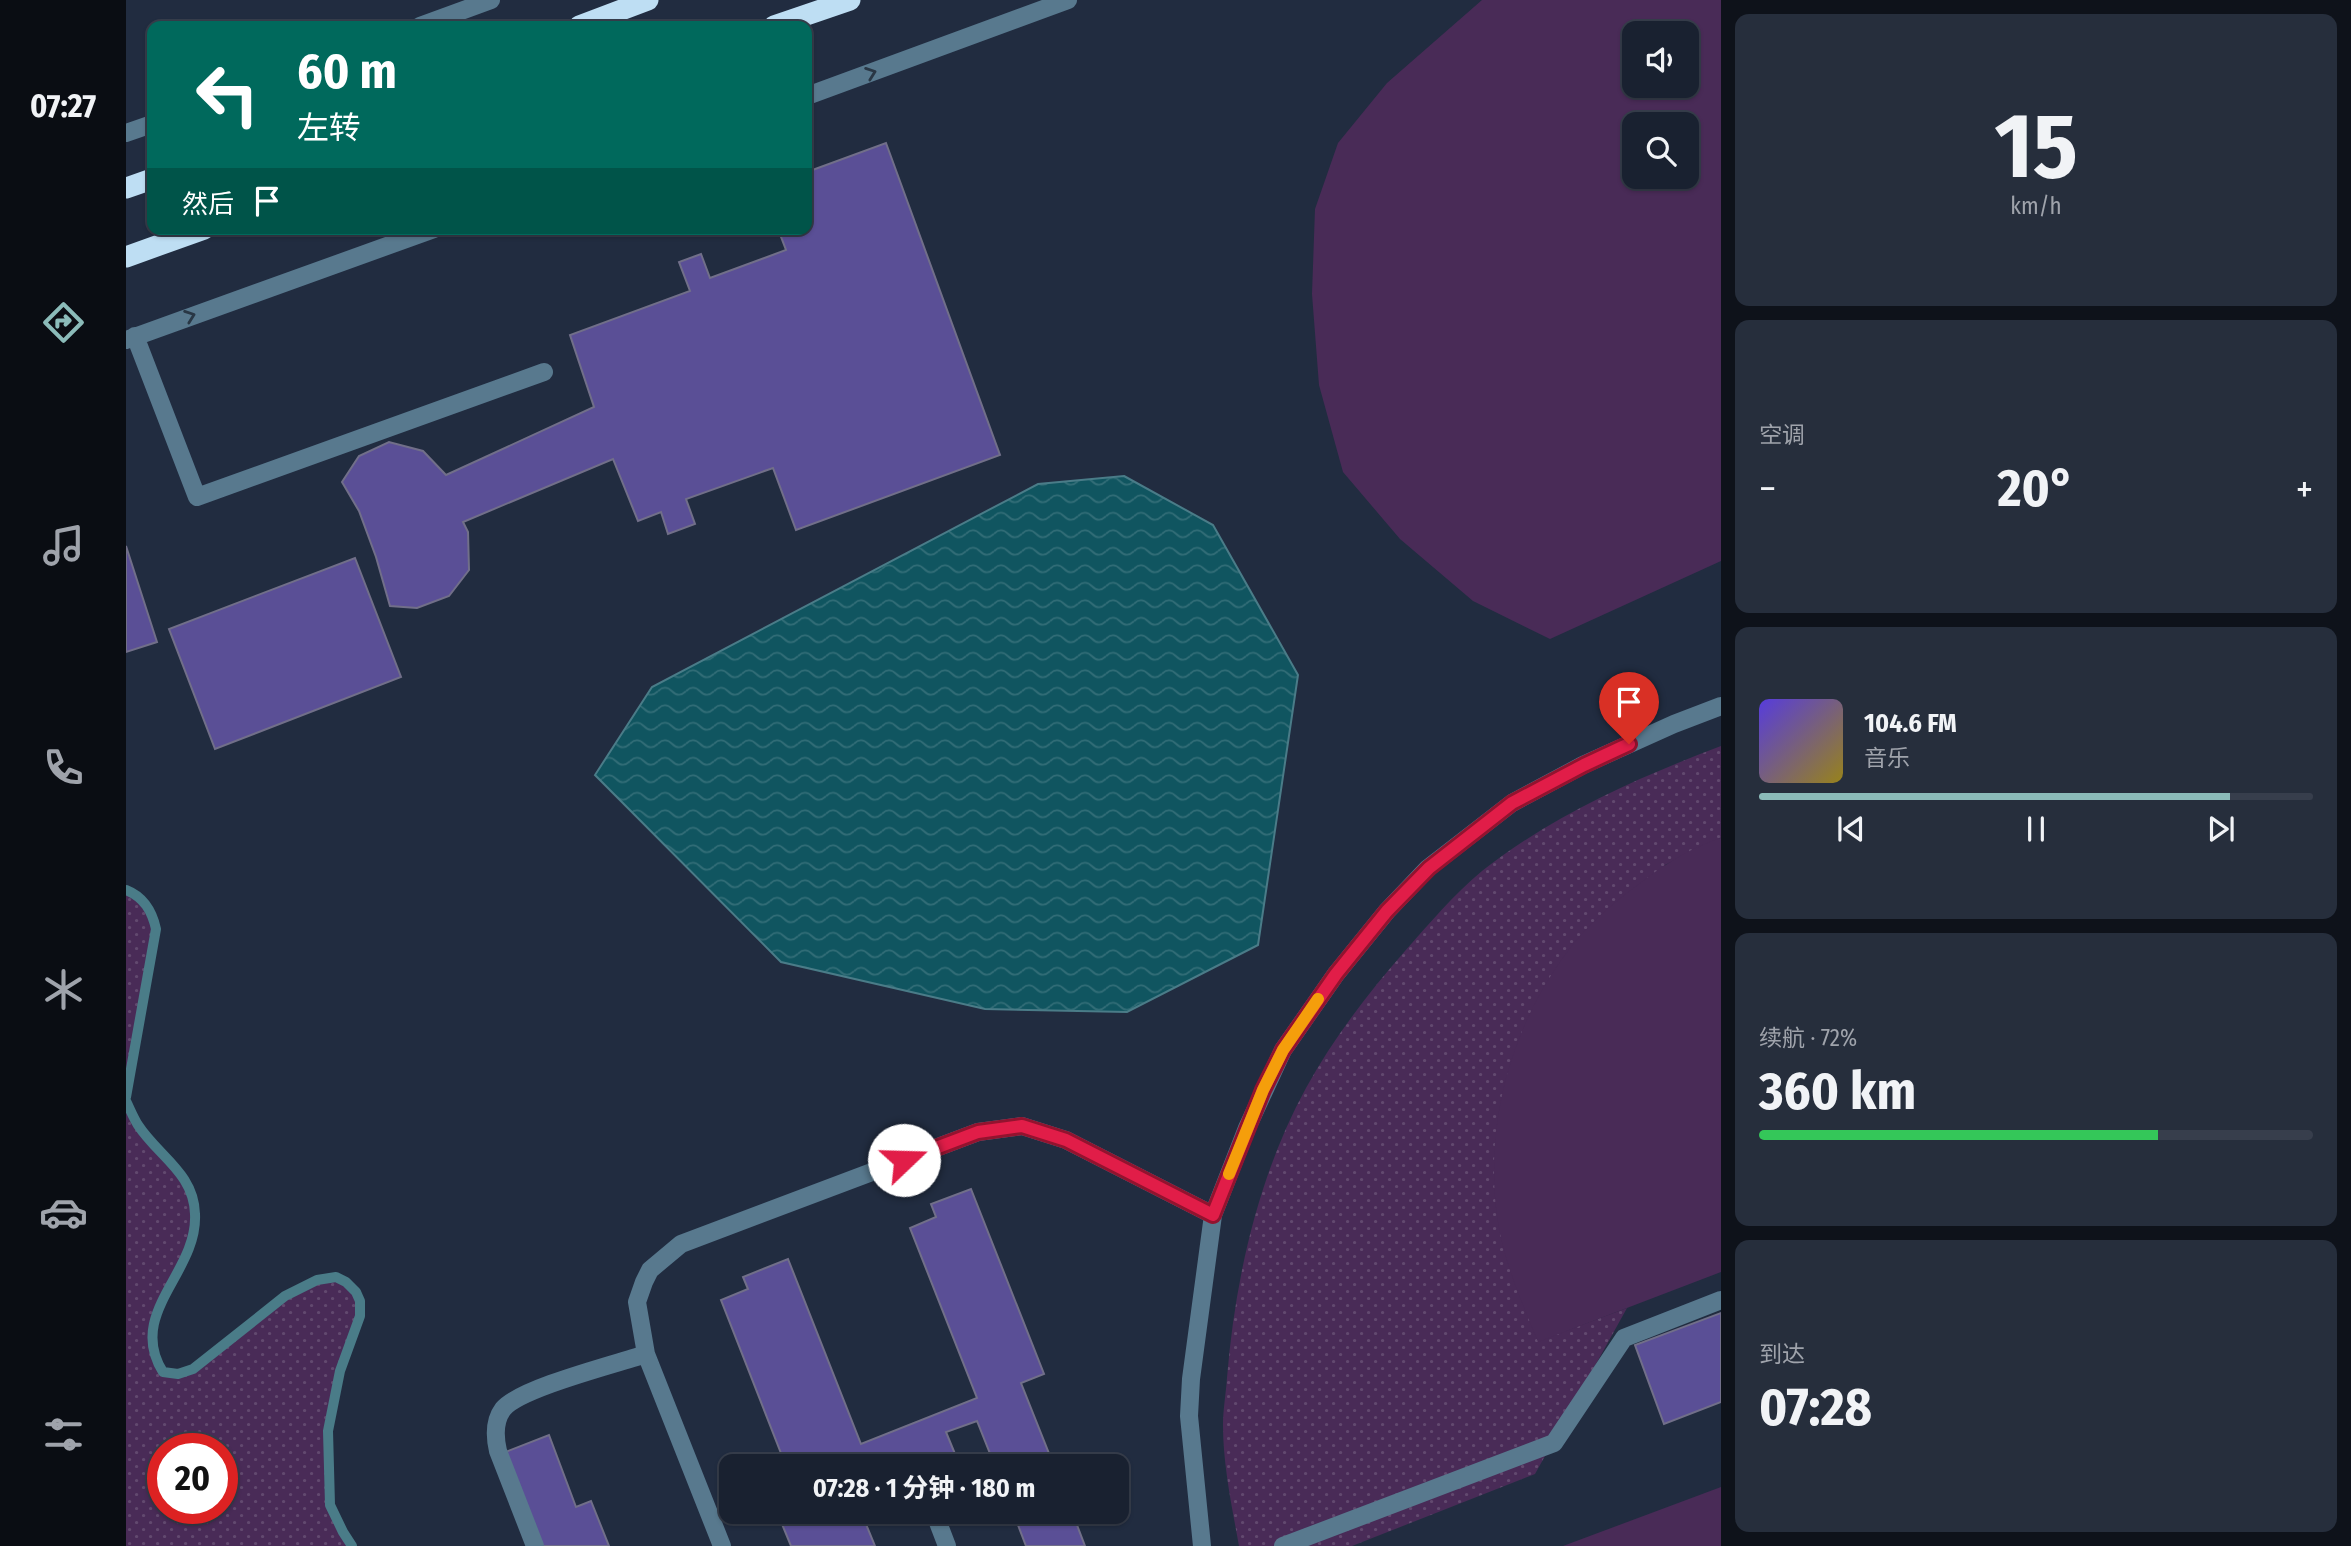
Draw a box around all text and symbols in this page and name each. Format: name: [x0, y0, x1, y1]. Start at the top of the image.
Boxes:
map controls: [1622, 21, 1699, 189]
button: sound: [1622, 21, 1699, 98]
text: 60 m: [297, 42, 397, 101]
icon: left: [182, 49, 273, 140]
one-way arrow: [864, 67, 876, 81]
text: 07:27: [30, 87, 96, 125]
text: 15: [1994, 92, 2078, 201]
text: 左转: [297, 109, 361, 147]
button: search: [1622, 112, 1699, 189]
icon: arrive: [248, 182, 286, 220]
text: 然后: [182, 189, 234, 220]
text: km/h: [2010, 192, 2062, 220]
icon: directions: [39, 298, 88, 347]
one-way arrow: [184, 311, 196, 325]
text: 空调: [1759, 421, 1805, 449]
text: 20°: [1998, 457, 2074, 520]
text: −: [1759, 466, 1776, 512]
text: +: [2296, 466, 2313, 512]
icon: music: [39, 521, 88, 570]
pin: [1599, 672, 1659, 744]
icon: arrive: [1610, 683, 1648, 721]
text: 104.6 FM: [1864, 708, 1957, 739]
icon: phone: [39, 743, 88, 792]
text: 音乐: [1864, 744, 1910, 772]
icon: previous: [1832, 810, 1870, 848]
icon: pause: [2017, 810, 2055, 848]
icon: next: [2202, 810, 2240, 848]
icon: climate: [39, 965, 88, 1014]
text: 续航 · 72%: [1759, 1024, 1857, 1052]
text: 360 km: [1759, 1060, 1916, 1123]
position arrow: [867, 1123, 941, 1197]
icon: car: [39, 1188, 88, 1237]
text: 到达: [1759, 1340, 1805, 1368]
text: 07:28: [1759, 1376, 1872, 1439]
icon: filters: [39, 1410, 88, 1459]
speed limit sign: 20: [147, 1433, 238, 1524]
text: 07:28 · 1 分钟 · 180 m: [813, 1473, 1035, 1504]

